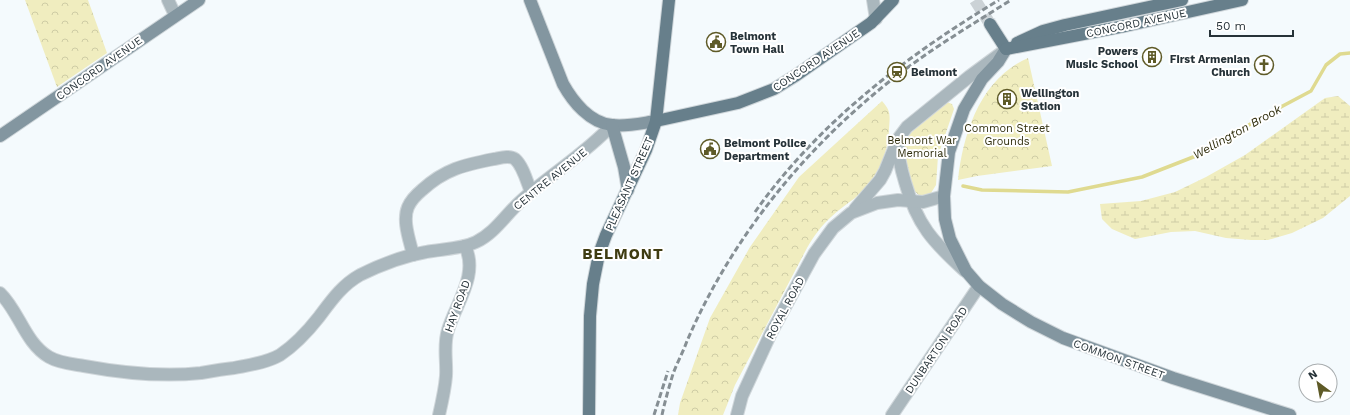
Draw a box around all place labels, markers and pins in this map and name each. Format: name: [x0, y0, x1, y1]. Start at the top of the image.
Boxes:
place label: Belmont Town Hall: [730, 30, 785, 56]
public building icon: Belmont Town Hall: [705, 31, 727, 53]
place label: Powers Music School: [1066, 45, 1138, 71]
building icon: Powers Music School: [1141, 46, 1163, 68]
place label: First Armenian Church: [1170, 53, 1250, 79]
church icon: First Armenian Church: [1253, 54, 1275, 76]
station icon: Belmont: [886, 61, 908, 83]
place label: Belmont: [911, 66, 957, 79]
place label: Wellington Station: [1021, 87, 1080, 113]
building icon: Wellington Station: [996, 88, 1018, 110]
place label: Belmont Police Department: [724, 137, 806, 163]
public building icon: Belmont Police Department: [699, 138, 721, 160]

